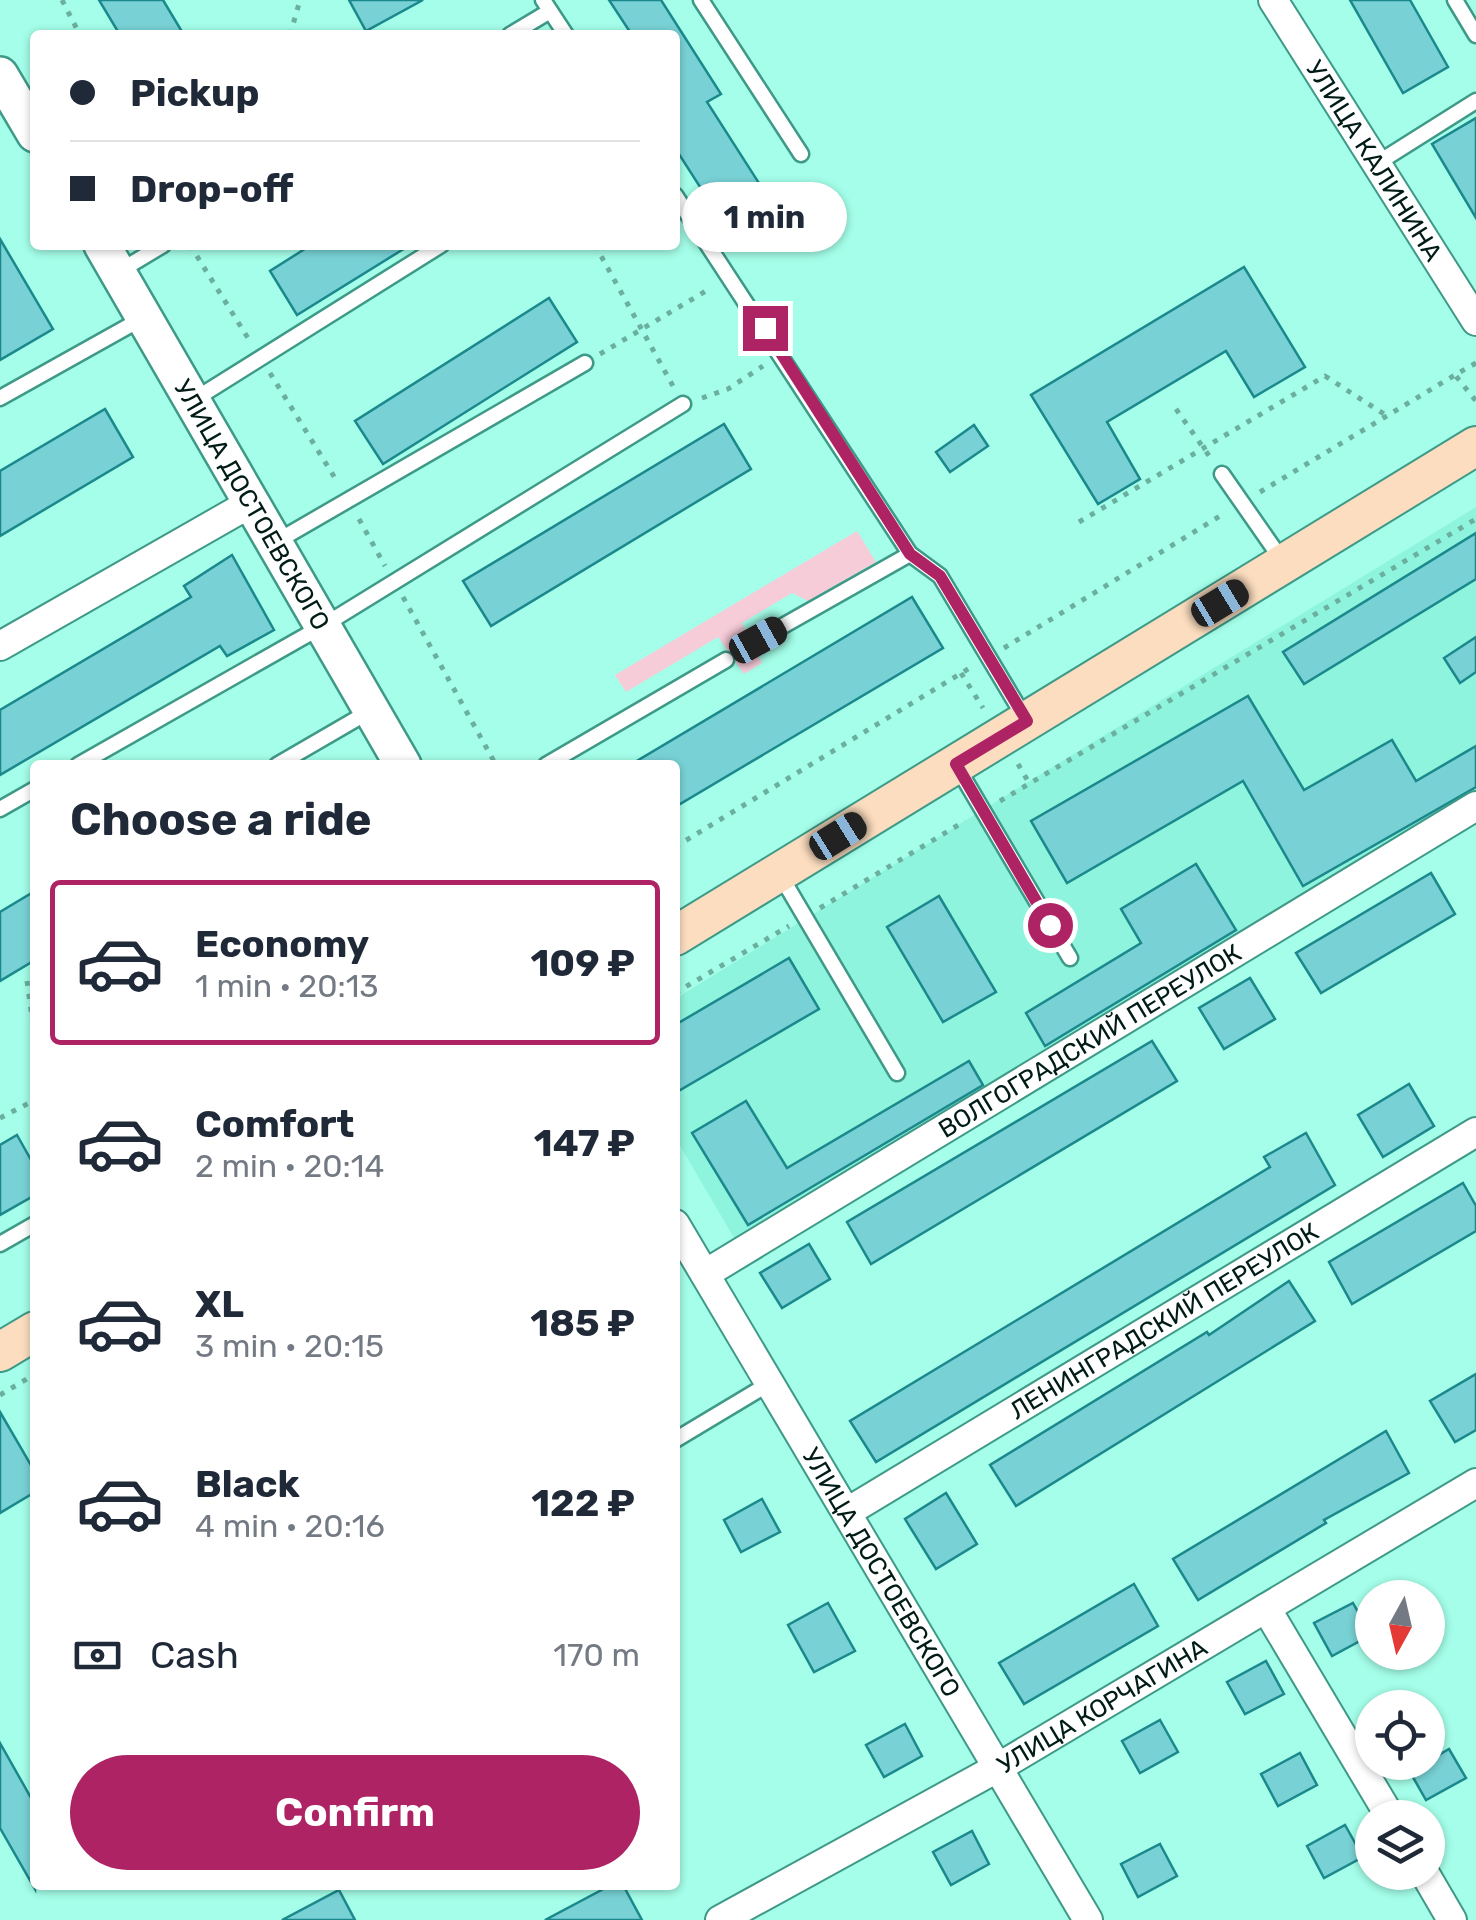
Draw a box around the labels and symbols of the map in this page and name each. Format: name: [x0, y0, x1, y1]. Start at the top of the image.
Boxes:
street label: УЛИЦА КАЛИНИНА: [1300, 55, 1449, 266]
callout: 1 min: [682, 183, 848, 253]
route end: [743, 306, 788, 351]
street label: УЛИЦА ДОСТОЕВСКОГО: [169, 374, 336, 635]
car: [1187, 575, 1253, 631]
car: [724, 612, 792, 668]
car: [805, 807, 871, 865]
route start: [1028, 903, 1073, 948]
street label: ВОЛГОГРАДСКИЙ ПЕРЕУЛОК: [933, 938, 1246, 1143]
street label: ЛЕНИНГРАДСКИЙ ПЕРЕУЛОК: [1004, 1216, 1324, 1425]
street label: УЛИЦА ДОСТОЕВСКОГО: [797, 1443, 967, 1702]
north arrow: [1355, 1580, 1445, 1670]
street label: УЛИЦА КОРЧАГИНА: [992, 1632, 1212, 1779]

